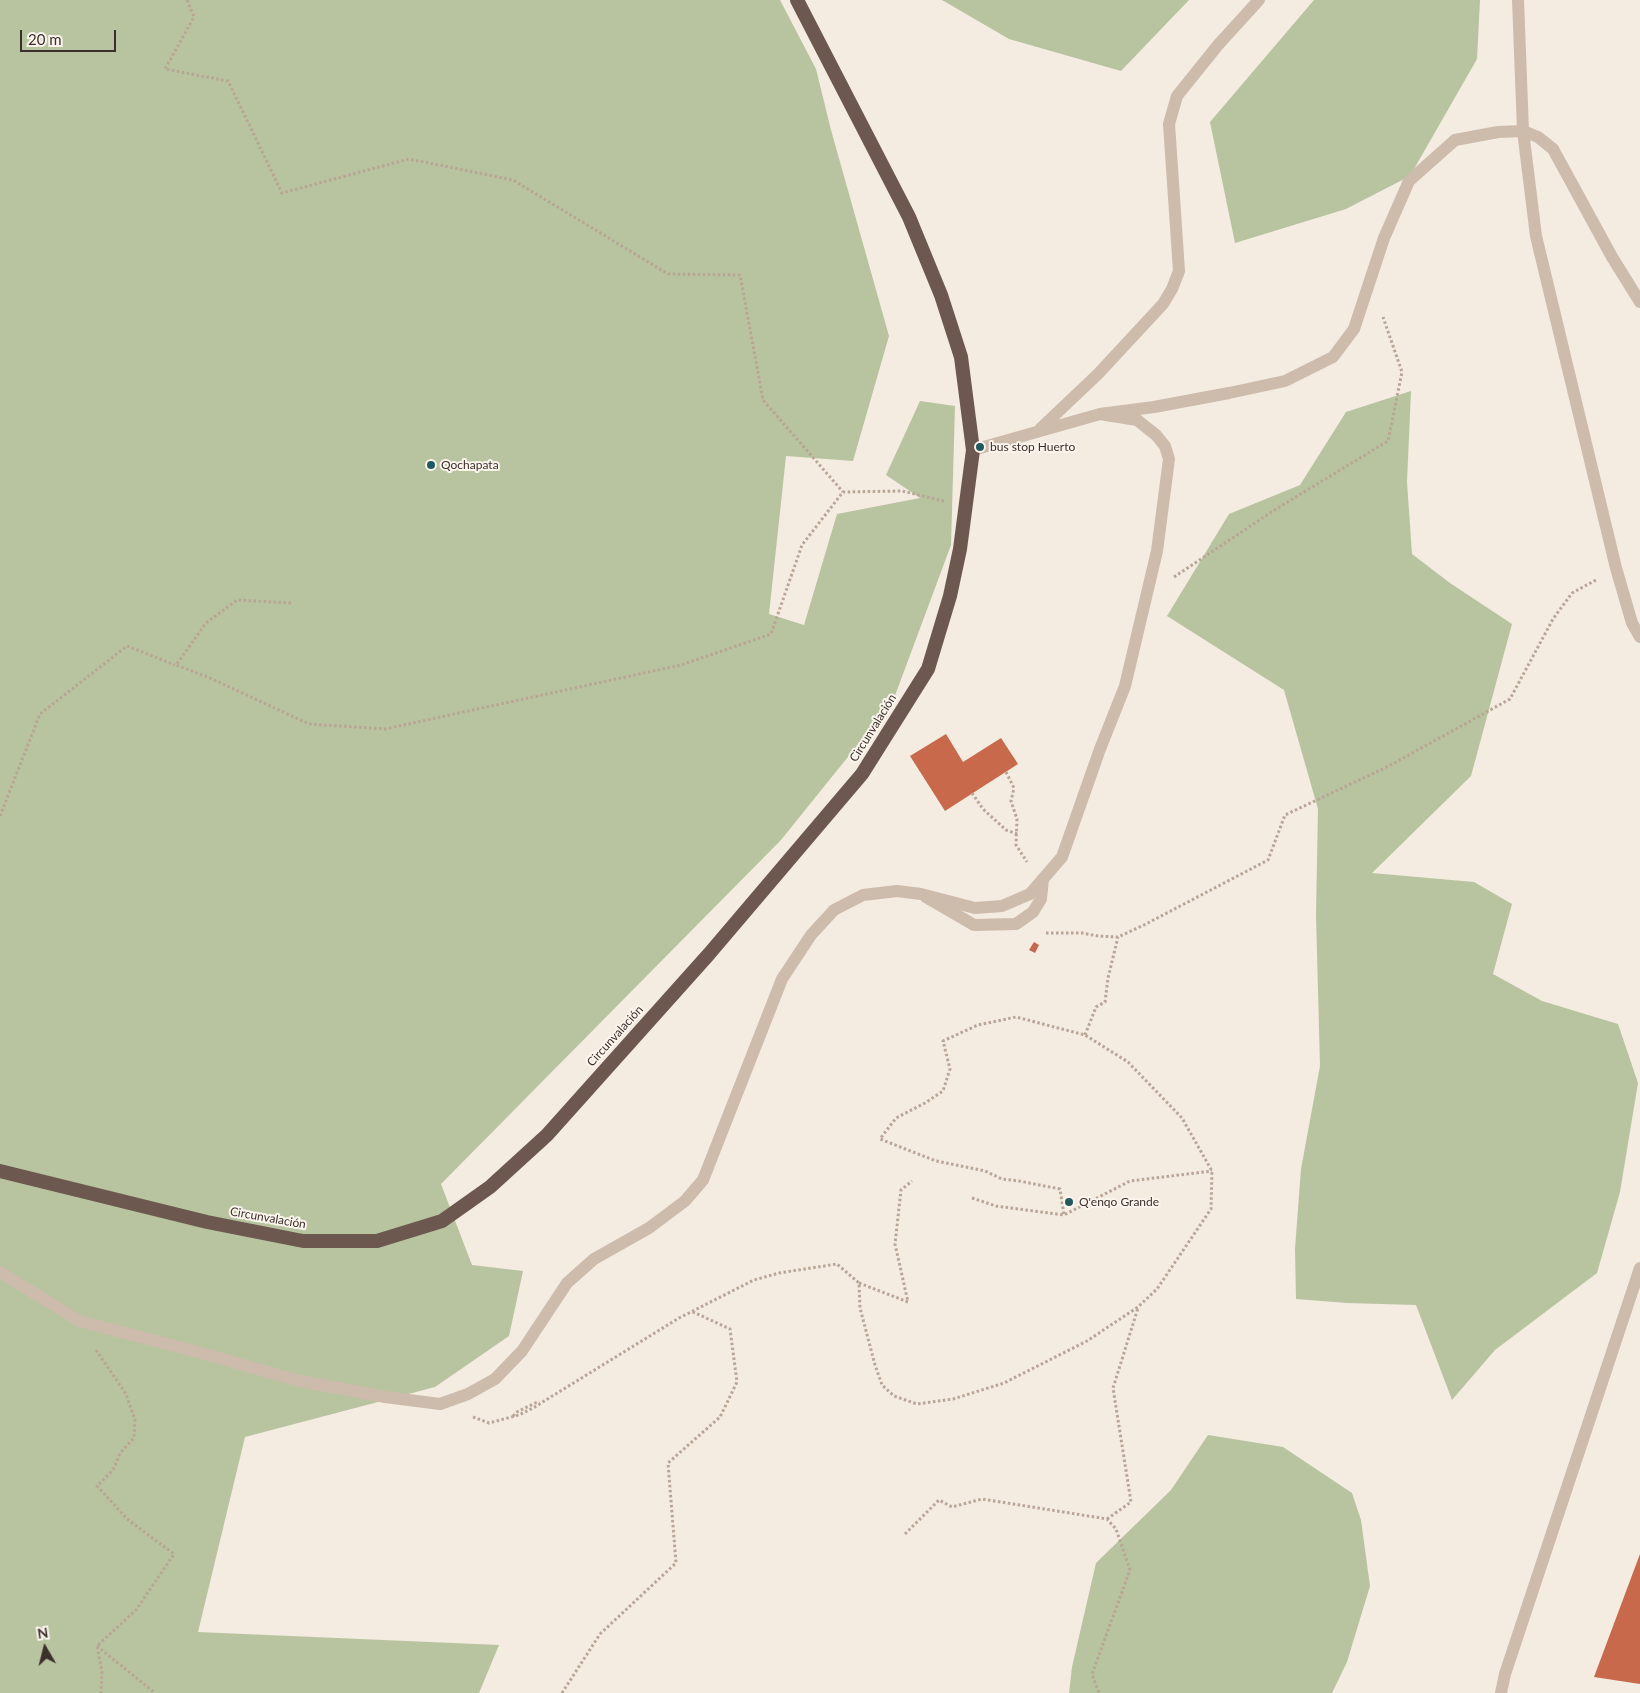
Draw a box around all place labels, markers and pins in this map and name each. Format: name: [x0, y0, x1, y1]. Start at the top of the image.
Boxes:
place label: bus stop Huerto: [990, 440, 1075, 454]
marker: bus stop Huerto: [974, 441, 986, 453]
place label: Qochapata: [441, 458, 499, 472]
marker: Qochapata: [425, 459, 437, 471]
place label: Q'enqo Grande: [1079, 1195, 1159, 1209]
marker: Q'enqo Grande: [1063, 1196, 1075, 1208]

